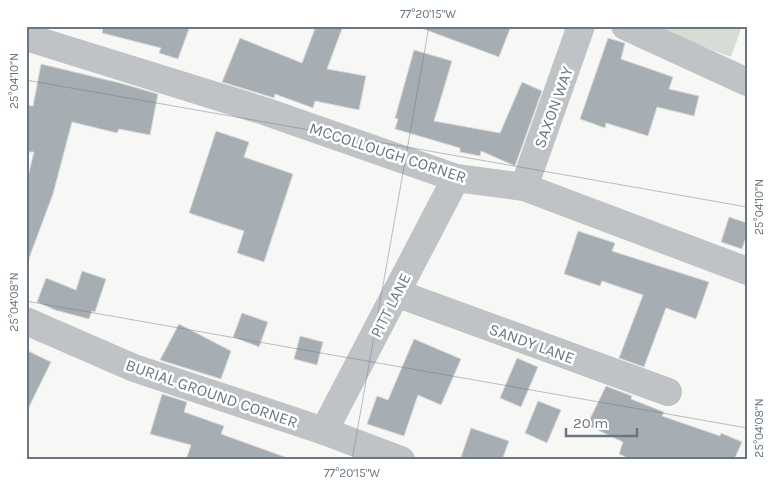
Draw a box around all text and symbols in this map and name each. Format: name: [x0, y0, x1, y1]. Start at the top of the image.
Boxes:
text: 77°20'15"W: [400, 7, 456, 21]
text: 25°04'10"N: [7, 53, 21, 109]
street label: SAXON WAY: [530, 64, 577, 151]
street label: MCCOLLOUGH CORNER: [307, 118, 469, 187]
text: 25°04'10"N: [752, 179, 766, 235]
street label: PITT LANE: [366, 270, 415, 341]
text: 25°04'08"N: [7, 272, 21, 332]
street label: SANDY LANE: [487, 319, 577, 368]
street label: BURIAL GROUND CORNER: [123, 355, 300, 432]
text: 25°04'08"N: [752, 398, 766, 458]
scale bar: [566, 406, 637, 438]
text: 20 m: [573, 414, 608, 432]
text: 77°20'15"W: [324, 466, 380, 480]

